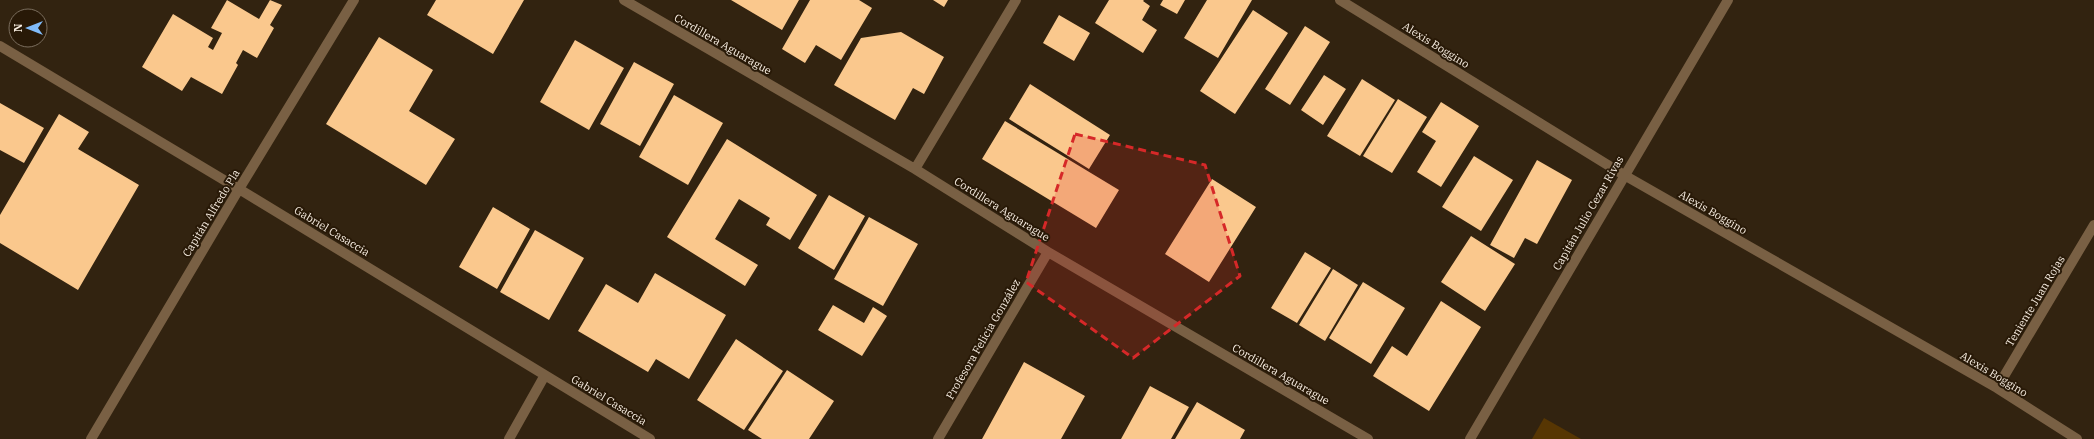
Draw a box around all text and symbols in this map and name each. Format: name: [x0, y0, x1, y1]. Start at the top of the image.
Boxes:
north arrow: [8, 8, 48, 48]
street label: Cordillera Aguarague: [672, 10, 774, 78]
street label: Alexis Boggino: [1400, 19, 1472, 71]
text: N: [11, 23, 25, 32]
street label: Capitán Julio Cezar Rivas: [1549, 153, 1627, 273]
street label: Capitán Alfredo Pla: [179, 167, 243, 259]
street label: Cordillera Aguarague: [952, 174, 1052, 244]
street label: Alexis Boggino: [1676, 187, 1750, 237]
street label: Gabriel Casaccia: [292, 203, 372, 259]
street label: Teniente Juan Rojas: [2002, 253, 2068, 349]
street label: Profesora Felicia González: [943, 276, 1023, 402]
street label: Cordillera Aguarague: [1230, 340, 1332, 408]
street label: Alexis Boggino: [1958, 348, 2030, 400]
street label: Gabriel Casaccia: [569, 372, 649, 428]

